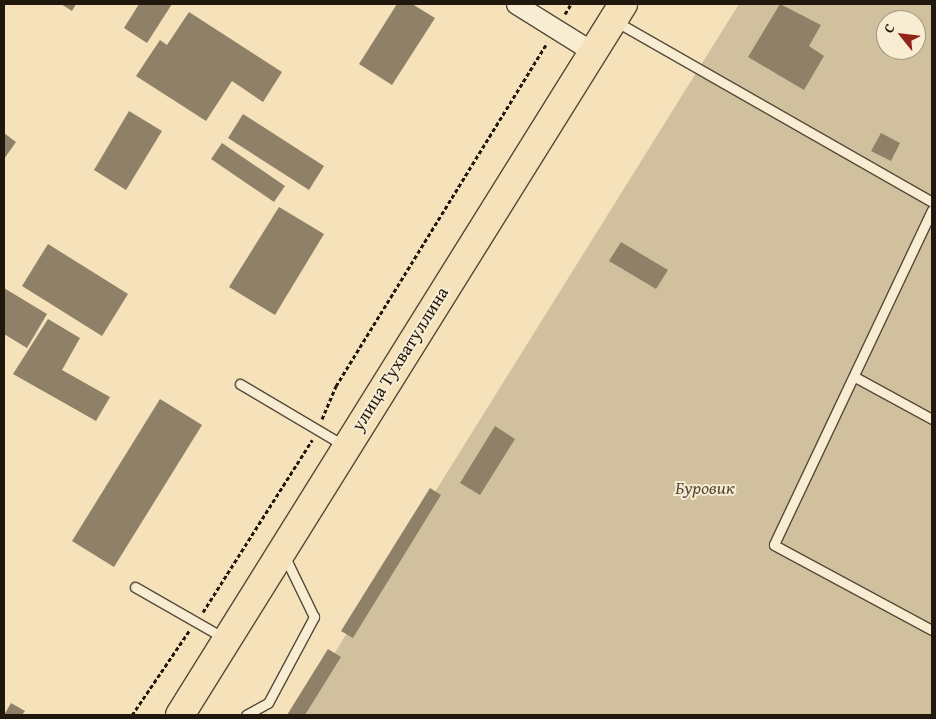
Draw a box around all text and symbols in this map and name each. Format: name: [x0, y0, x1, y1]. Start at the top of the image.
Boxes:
north arrow: [876, 10, 926, 60]
text: С: [878, 20, 899, 37]
street label: улица Тухватуллина: [347, 283, 453, 435]
park label: Буровик: [675, 477, 735, 499]

